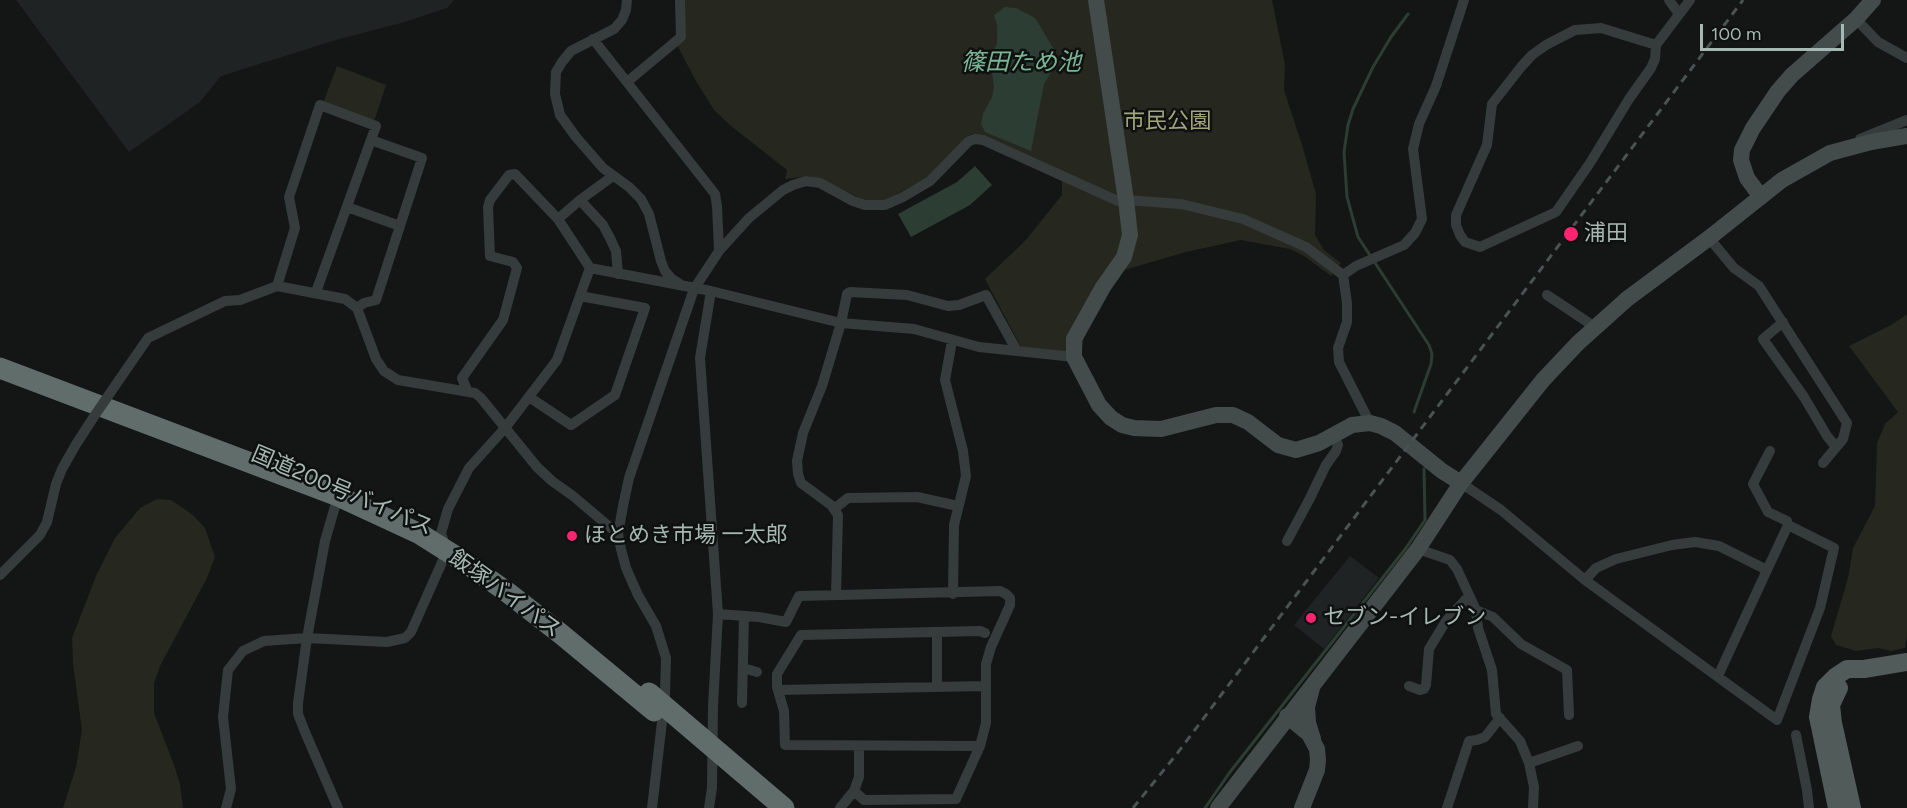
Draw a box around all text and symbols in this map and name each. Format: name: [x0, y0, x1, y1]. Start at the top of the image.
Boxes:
scale bar: [1703, 12, 1847, 50]
text: 100 m: [1711, 23, 1761, 45]
water label: 篠田ため池: [961, 49, 1081, 77]
park label: 市民公園: [1123, 109, 1211, 135]
place label: 浦田: [1584, 221, 1628, 247]
marker: 浦田: [1562, 225, 1580, 243]
street label: 国道200号バイパス: [247, 441, 437, 541]
place label: ほとめき市場 一太郎: [584, 523, 787, 549]
marker: ほとめき市場 一太郎: [565, 529, 579, 543]
street label: 飯塚バイパス: [444, 545, 566, 643]
place label: セブン-イレブン: [1323, 605, 1486, 631]
marker: セブン-イレブン: [1304, 611, 1318, 625]

